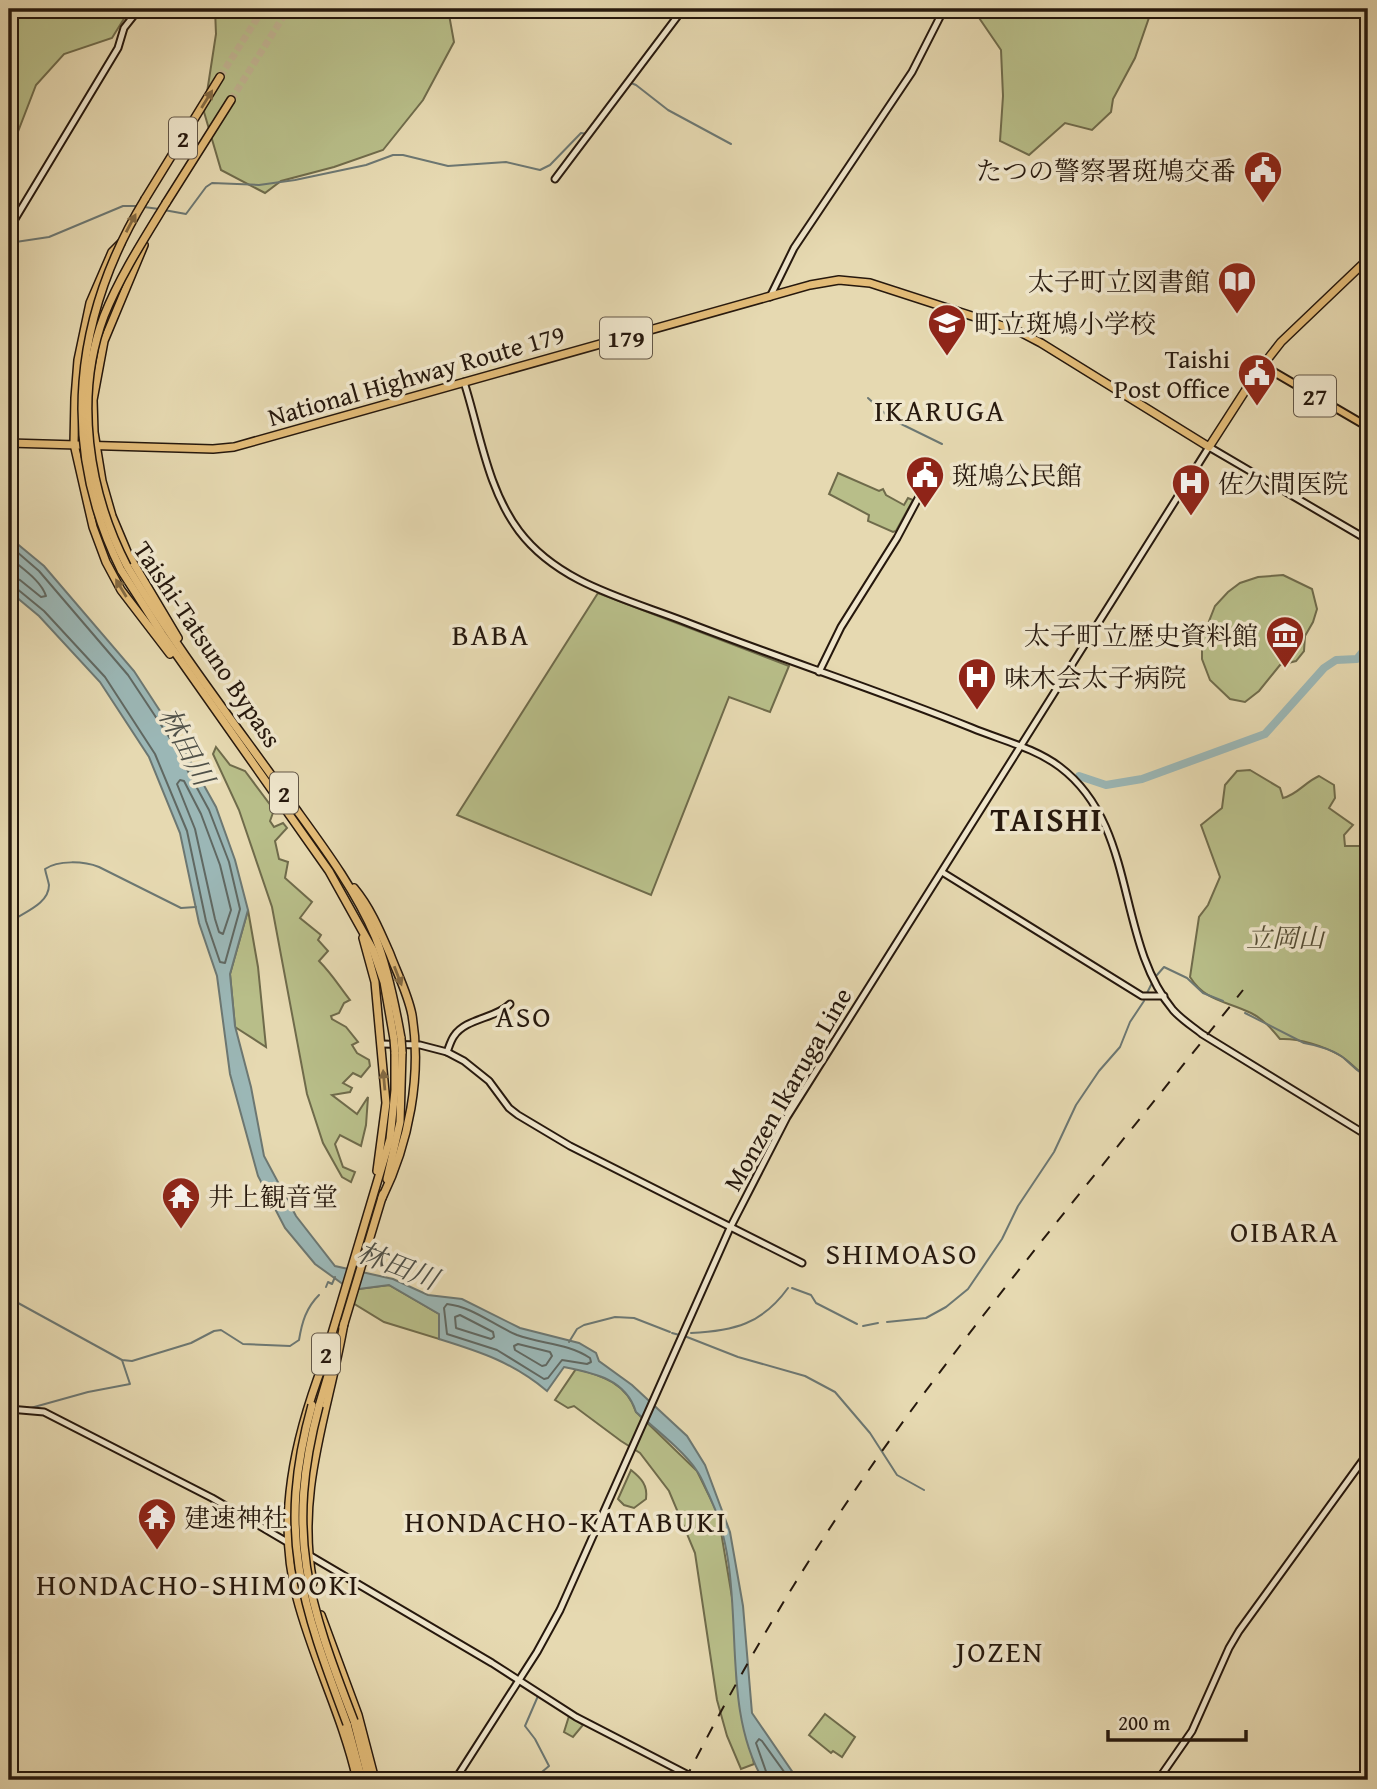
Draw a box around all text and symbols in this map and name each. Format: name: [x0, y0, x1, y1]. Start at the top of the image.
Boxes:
one-way arrow: [200, 89, 213, 108]
road number: 2: [169, 118, 197, 158]
public building icon: たつの警察署斑鳩交番: [1242, 149, 1284, 204]
place label: たつの警察署斑鳩交番: [976, 151, 1236, 190]
one-way arrow: [126, 213, 137, 233]
library icon: 太子町立図書館: [1216, 260, 1258, 315]
place label: 太子町立図書館: [1028, 262, 1210, 301]
school or university icon: 町立斑鳩小学校: [926, 302, 968, 357]
place label: 町立斑鳩小学校: [974, 304, 1156, 343]
street label: National Highway Route 179: [263, 314, 569, 436]
road number: 179: [600, 318, 652, 358]
place label: Taishi Post Office: [1114, 339, 1230, 408]
public building icon: Taishi Post Office: [1236, 352, 1278, 407]
road number: 27: [1294, 376, 1336, 416]
district label: IKARUGA: [874, 388, 1006, 432]
public building icon: 斑鳩公民館: [904, 454, 946, 509]
place label: 斑鳩公民館: [952, 456, 1082, 495]
hospital icon: 佐久間医院: [1170, 462, 1212, 517]
place label: 佐久間医院: [1218, 464, 1348, 503]
street label: Taishi-Tatsuno Bypass: [124, 533, 292, 755]
one-way arrow: [115, 579, 128, 598]
district label: BABA: [452, 612, 530, 656]
museum icon: 太子町立歴史資料館: [1264, 614, 1306, 669]
place label: 太子町立歴史資料館: [1024, 616, 1258, 655]
hospital icon: 味木会太子病院: [956, 656, 998, 711]
place label: 味木会太子病院: [1004, 658, 1186, 697]
water label: 林田川: [149, 699, 226, 795]
road number: 2: [270, 772, 298, 814]
district label: TAISHI: [990, 795, 1104, 843]
park label: 立岡山: [1246, 918, 1326, 957]
one-way arrow: [393, 965, 404, 986]
street label: Monzen Ikaruga Line: [713, 980, 861, 1198]
district label: ASO: [495, 994, 553, 1038]
one-way arrow: [378, 1069, 389, 1091]
temple icon: 井上観音堂: [160, 1175, 202, 1230]
place label: 井上観音堂: [208, 1177, 338, 1216]
district label: OIBARA: [1230, 1209, 1340, 1253]
water label: 林田川: [351, 1231, 447, 1300]
district label: SHIMOASO: [826, 1231, 978, 1275]
road number: 2: [312, 1334, 340, 1374]
temple icon: 建速神社: [136, 1496, 178, 1551]
place label: 建速神社: [184, 1498, 288, 1537]
district label: HONDACHO-KATABUKI: [404, 1499, 728, 1543]
district label: HONDACHO-SHIMOOKI: [36, 1562, 360, 1606]
district label: JOZEN: [952, 1629, 1044, 1673]
scale bar: [1108, 1698, 1246, 1742]
text: 200 m: [1118, 1707, 1170, 1738]

